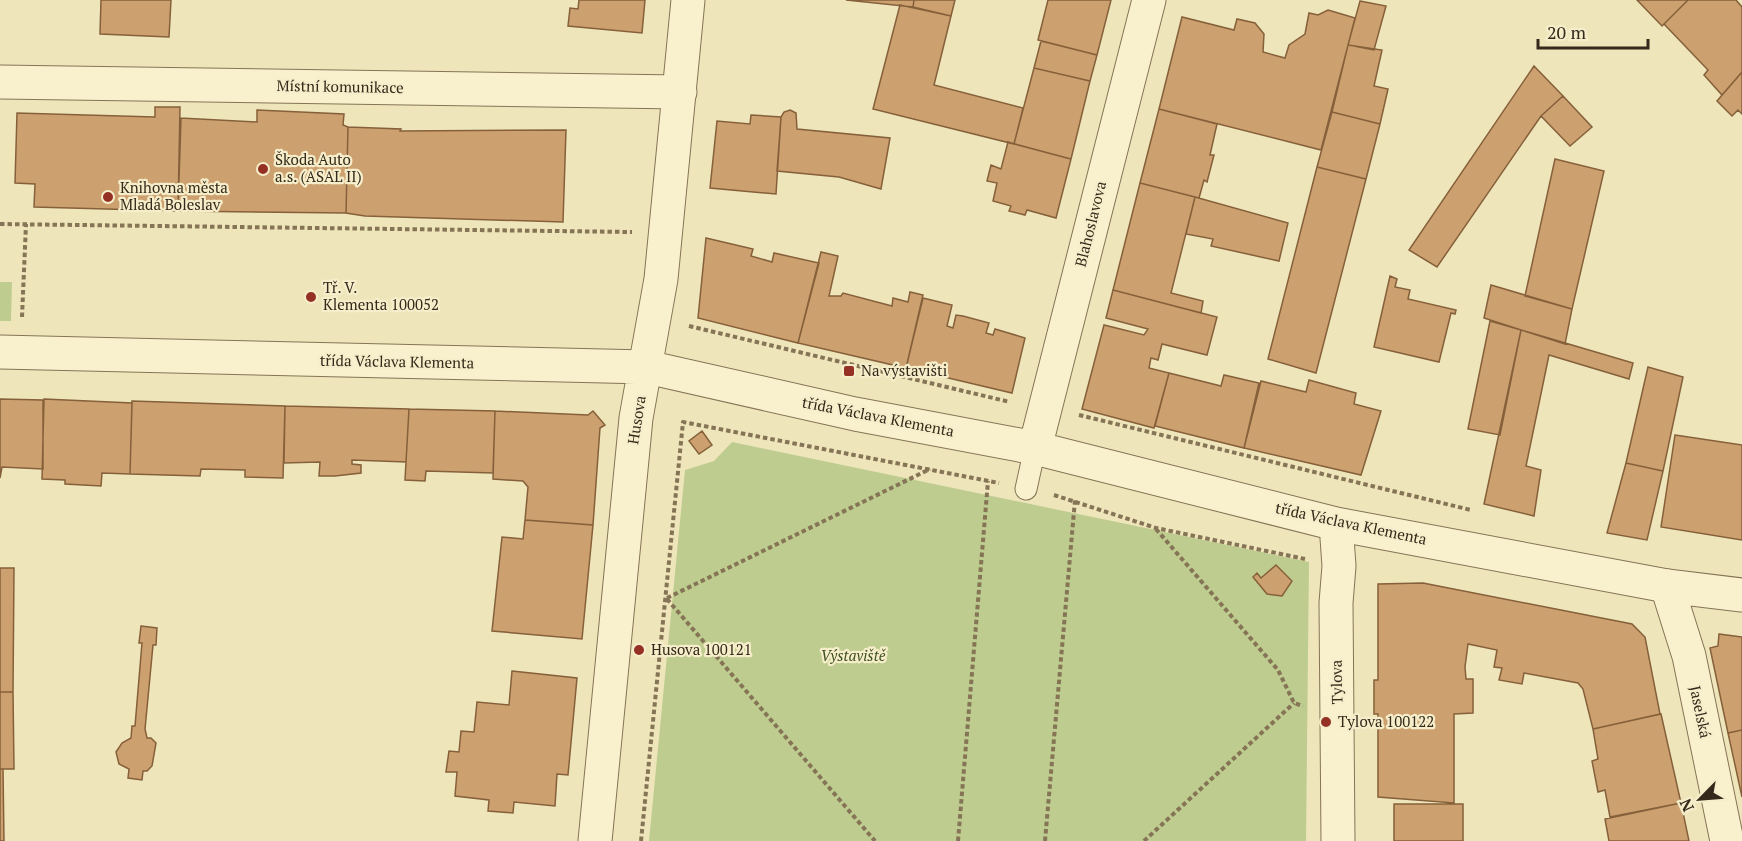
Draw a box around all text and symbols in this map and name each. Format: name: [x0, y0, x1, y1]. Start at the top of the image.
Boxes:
scale bar: [1538, 12, 1648, 50]
text: 20 m: [1547, 20, 1587, 44]
street label: Místní komunikace: [276, 75, 404, 97]
place label: Škoda Auto a.s. (ASAL II): [275, 149, 362, 186]
marker: Škoda Auto a.s. (ASAL II): [256, 162, 270, 176]
place label: Knihovna města Mladá Boleslav: [120, 177, 228, 214]
street label: Blahoslavova: [1070, 178, 1110, 269]
marker: Knihovna města Mladá Boleslav: [101, 190, 115, 204]
place label: Tř. V. Klementa 100052: [323, 277, 439, 314]
marker: Tř. V. Klementa 100052: [304, 290, 318, 304]
street label: třída Václava Klementa: [320, 350, 475, 372]
place label: Na výstavišti: [861, 360, 947, 380]
marker: Na výstavišti: [842, 364, 856, 378]
street label: třída Václava Klementa: [800, 391, 956, 441]
street label: Husova: [622, 394, 650, 446]
street label: třída Václava Klementa: [1274, 497, 1429, 549]
place label: Husova 100121: [651, 639, 752, 659]
marker: Husova 100121: [632, 643, 646, 657]
park label: Výstaviště: [821, 645, 887, 665]
street label: Tylova: [1326, 659, 1346, 704]
street label: Jaselská: [1686, 684, 1716, 740]
place label: Tylova 100122: [1338, 711, 1434, 731]
marker: Tylova 100122: [1319, 715, 1333, 729]
north arrow: [1670, 769, 1730, 829]
text: N: [1674, 795, 1699, 815]

